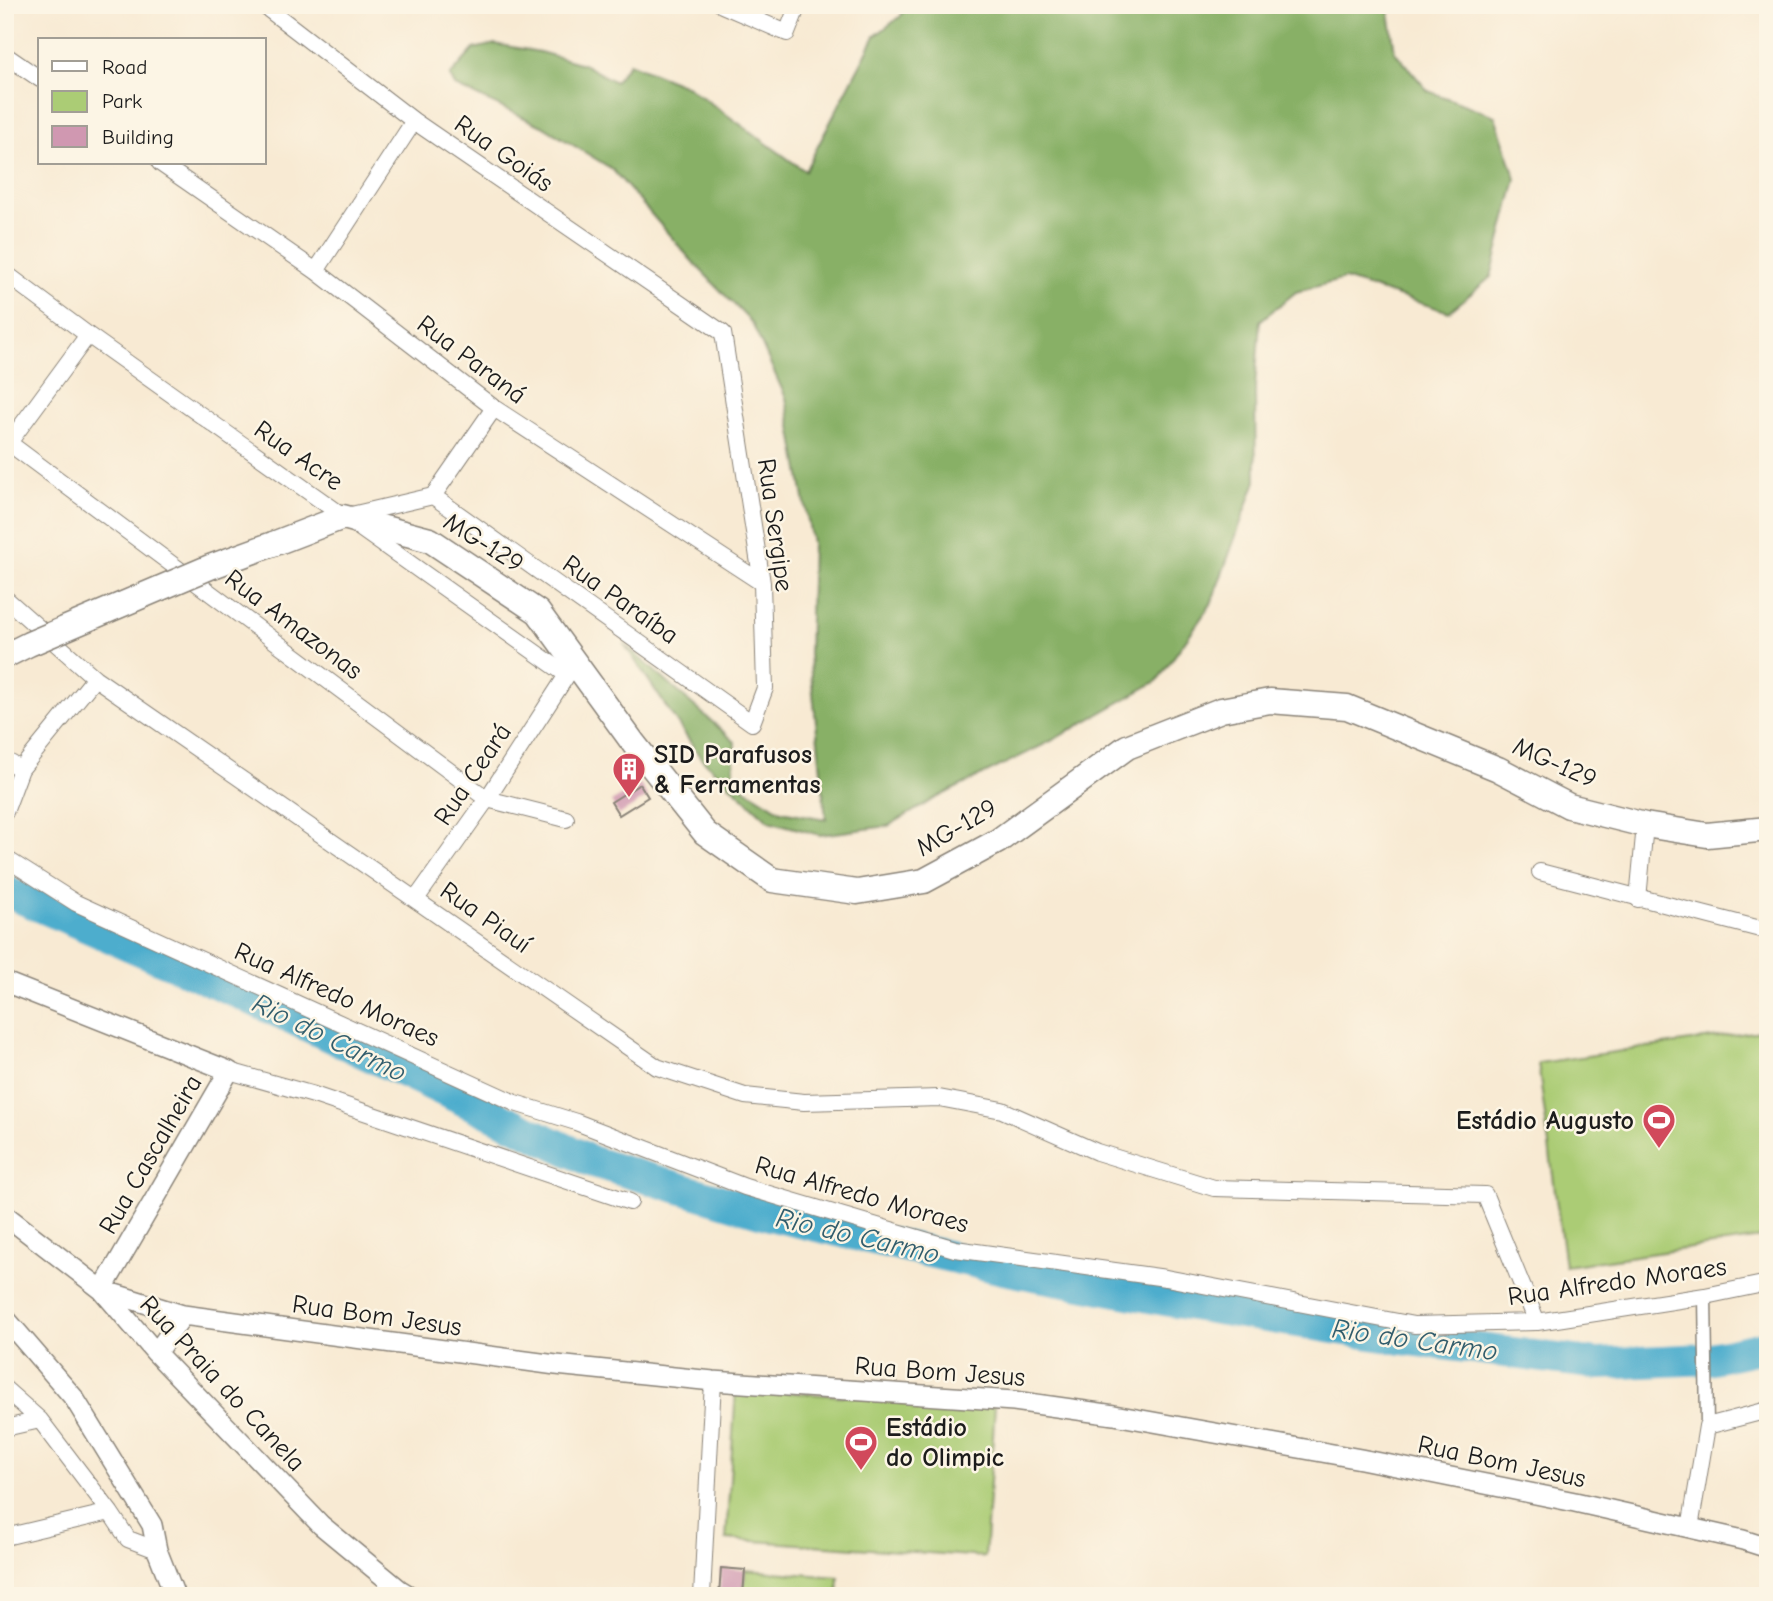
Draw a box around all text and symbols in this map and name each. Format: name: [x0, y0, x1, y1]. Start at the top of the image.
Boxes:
legend: [38, 38, 266, 164]
text: Road: [102, 55, 147, 79]
text: Park: [102, 89, 142, 113]
street label: Rua Goiás: [448, 109, 558, 199]
text: Building: [102, 125, 174, 149]
street label: Rua Paraná: [411, 309, 532, 411]
street label: Rua Acre: [248, 414, 349, 497]
street label: Rua Sergipe: [751, 457, 799, 594]
street label: MG-129: [438, 507, 529, 579]
street label: Rua Paraíba: [557, 549, 684, 651]
street label: Rua Amazonas: [219, 563, 368, 686]
street label: Rua Ceará: [428, 718, 518, 831]
street label: MG-129: [1508, 731, 1601, 795]
place label: SID Parafusos & Ferramentas: [654, 740, 821, 800]
building icon: SID Parafusos & Ferramentas: [610, 750, 648, 799]
street label: MG-129: [911, 793, 1002, 863]
street label: Rua Piauí: [434, 876, 537, 961]
street label: Rua Alfredo Moraes: [230, 936, 443, 1053]
water label: Rio do Carmo: [248, 987, 412, 1089]
street label: Rua Cascalheira: [93, 1070, 209, 1239]
sports icon: Estádio Augusto: [1640, 1101, 1678, 1150]
place label: Estádio Augusto: [1456, 1106, 1634, 1136]
street label: Rua Alfredo Moraes: [752, 1150, 972, 1240]
water label: Rio do Carmo: [773, 1202, 943, 1270]
street label: Rua Alfredo Moraes: [1506, 1252, 1728, 1312]
street label: Rua Bom Jesus: [290, 1289, 464, 1343]
street label: Rua Praia do Canela: [133, 1290, 311, 1478]
water label: Rio do Carmo: [1330, 1313, 1500, 1367]
street label: Rua Bom Jesus: [854, 1351, 1026, 1393]
place label: Estádio do Olimpic: [886, 1413, 1004, 1473]
sports icon: Estádio do Olimpic: [842, 1423, 880, 1472]
street label: Rua Bom Jesus: [1415, 1430, 1588, 1494]

